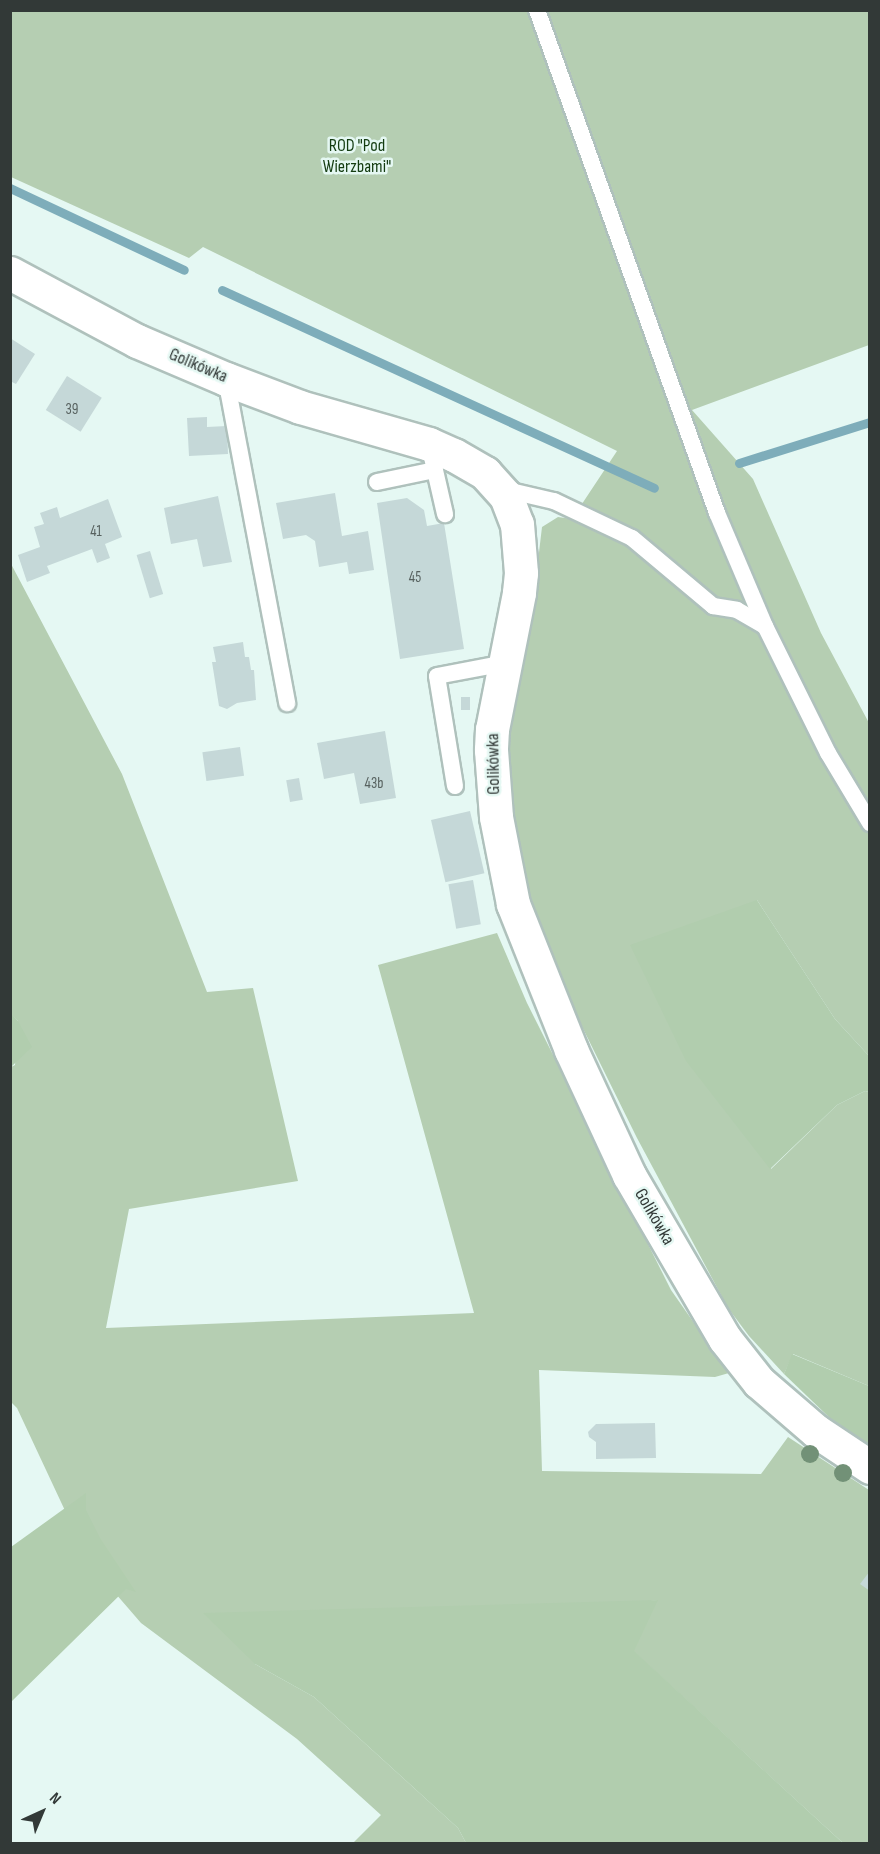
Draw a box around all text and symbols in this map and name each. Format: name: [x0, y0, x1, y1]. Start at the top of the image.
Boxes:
park label: ROD "Pod Wierzbami": [323, 136, 391, 178]
street label: Golikówka: [165, 344, 231, 388]
house number: 39: [66, 401, 78, 419]
house number: 41: [90, 523, 102, 541]
house number: 45: [409, 569, 421, 587]
street label: Golikówka: [483, 733, 505, 795]
house number: 43b: [365, 775, 383, 793]
street label: Golikówka: [629, 1185, 679, 1249]
north arrow: [12, 1782, 72, 1842]
text: N: [45, 1789, 65, 1808]

